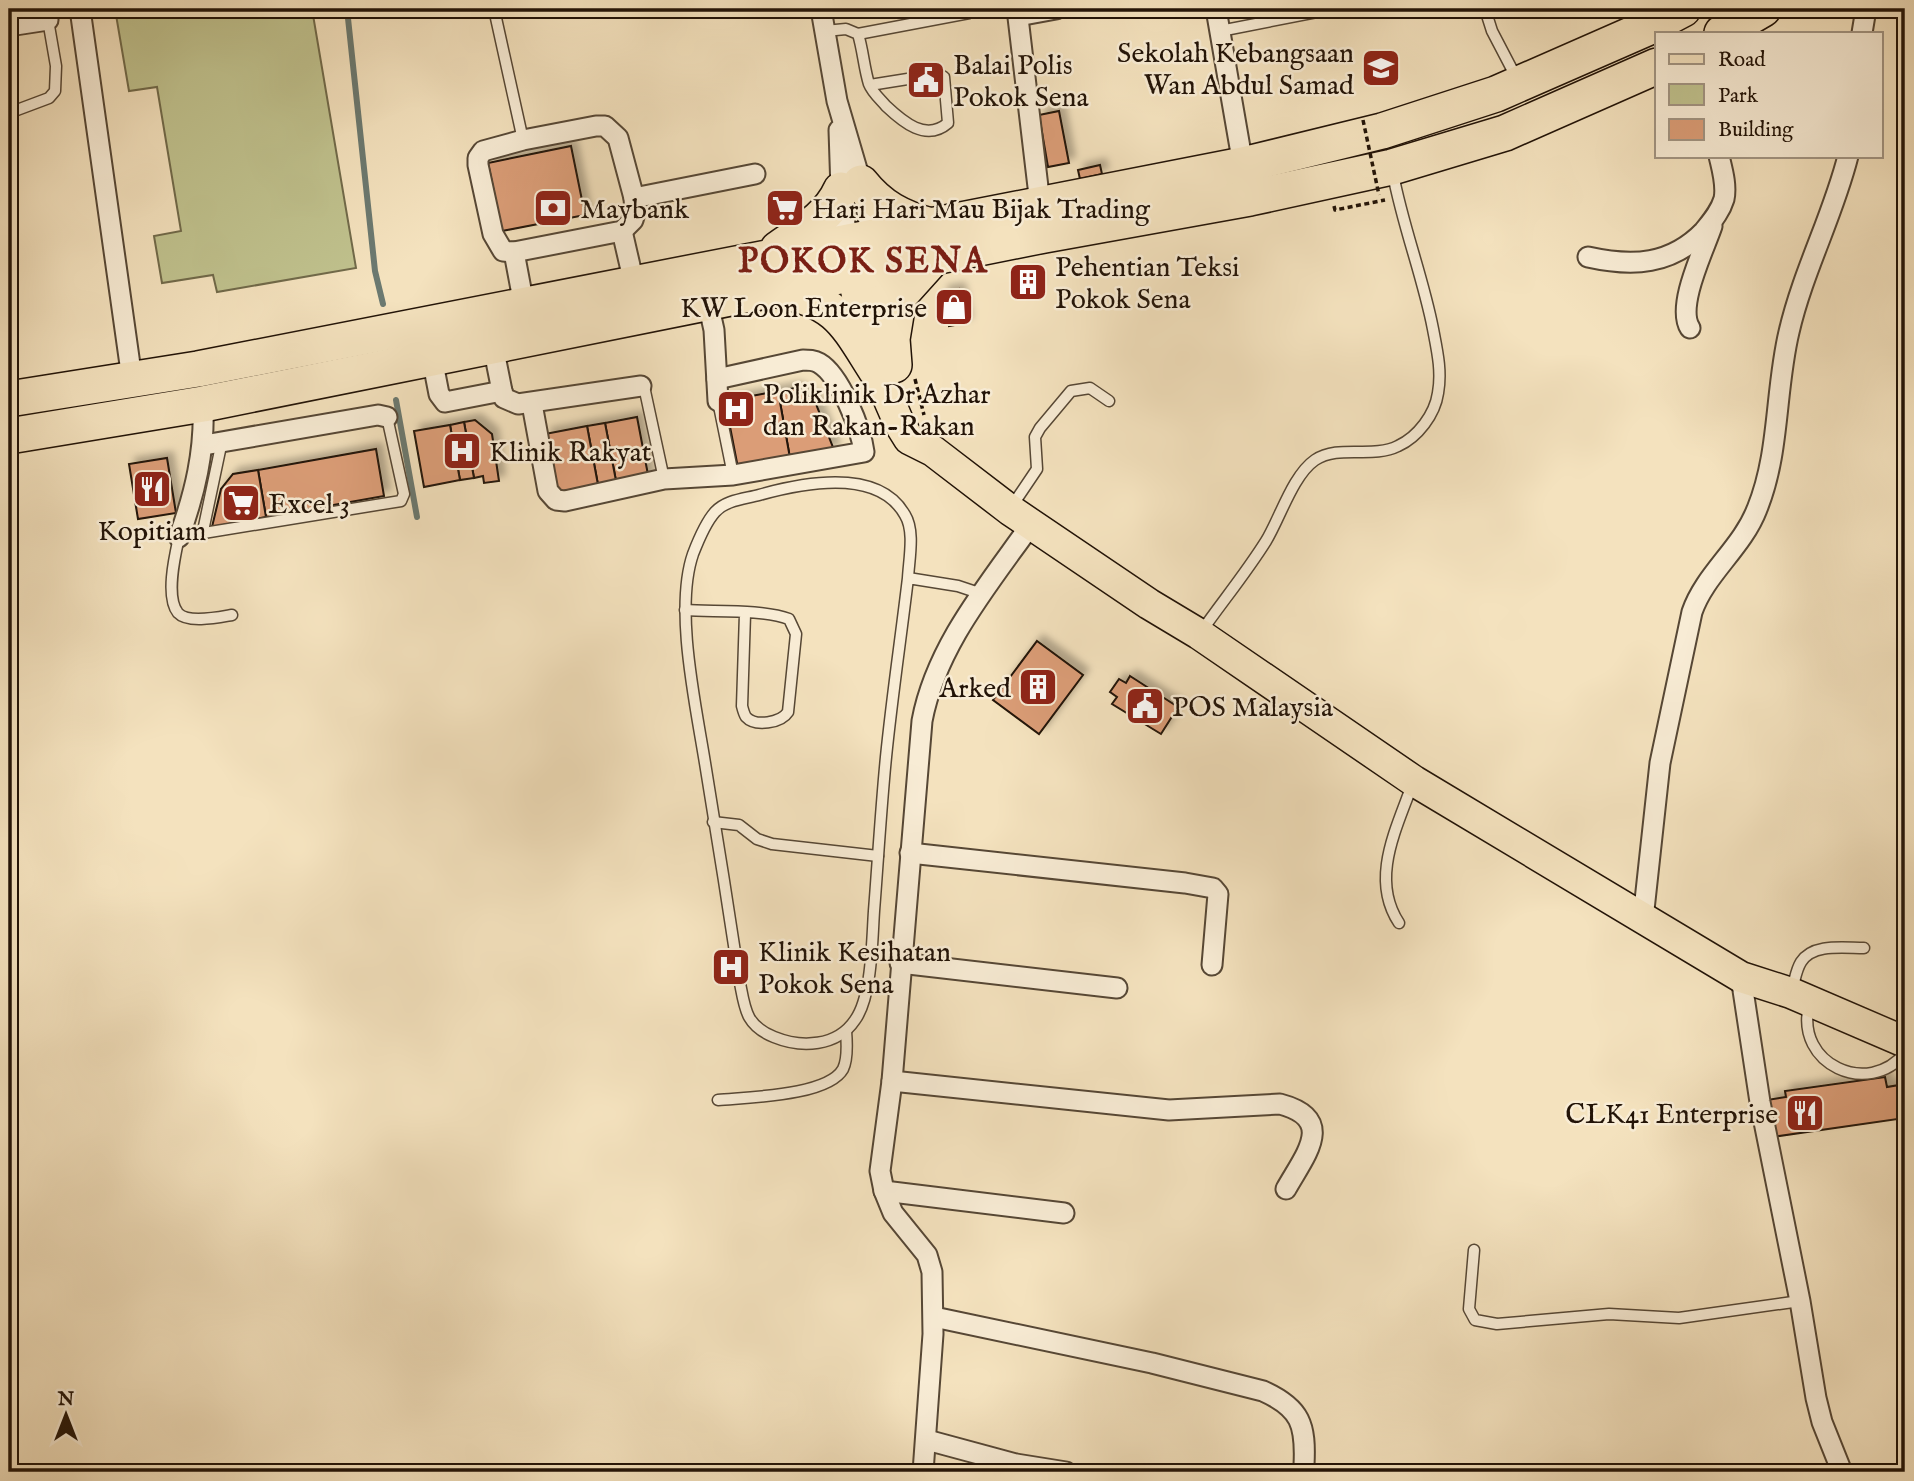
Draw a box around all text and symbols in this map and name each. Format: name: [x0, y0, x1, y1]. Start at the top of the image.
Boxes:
legend: [1655, 32, 1882, 158]
place label: Sekolah Kebangsaan Wan Abdul Samad: [1117, 37, 1354, 104]
school or university icon: Sekolah Kebangsaan Wan Abdul Samad: [1360, 47, 1402, 89]
text: Road: [1718, 47, 1766, 74]
place label: Balai Polis Pokok Sena: [953, 49, 1090, 116]
public building icon: Balai Polis Pokok Sena: [905, 59, 947, 101]
text: Park: [1718, 83, 1759, 110]
text: Building: [1718, 117, 1794, 144]
bank icon: Maybank: [532, 187, 574, 229]
supermarket icon: Hari Hari Mau Bijak Trading: [764, 187, 806, 229]
place label: Maybank: [580, 193, 690, 228]
place label: Hari Hari Mau Bijak Trading: [812, 193, 1151, 228]
district label: POKOK SENA: [738, 240, 988, 285]
place label: Pehentian Teksi Pokok Sena: [1055, 251, 1240, 318]
building icon: Pehentian Teksi Pokok Sena: [1007, 261, 1049, 303]
shop icon: KW Loon Enterprise: [933, 286, 975, 328]
place label: KW Loon Enterprise: [680, 292, 927, 327]
place label: Poliklinik Dr Azhar dan Rakan-Rakan: [763, 378, 990, 445]
hospital icon: Poliklinik Dr Azhar dan Rakan-Rakan: [715, 388, 757, 430]
hospital icon: Klinik Rakyat: [441, 430, 483, 472]
place label: Klinik Rakyat: [489, 436, 652, 471]
restaurant icon: Kopitiam: [131, 468, 173, 510]
supermarket icon: Excel 3: [220, 482, 262, 524]
place label: Excel 3: [268, 488, 350, 523]
place label: Kopitiam: [98, 515, 206, 550]
building icon: Arked: [1017, 666, 1059, 708]
place label: Arked: [938, 672, 1011, 707]
public building icon: POS Malaysia: [1124, 685, 1166, 727]
place label: POS Malaysia: [1172, 691, 1334, 726]
place label: Klinik Kesihatan Pokok Sena: [758, 936, 951, 1003]
hospital icon: Klinik Kesihatan Pokok Sena: [710, 946, 752, 988]
restaurant icon: CLK41 Enterprise: [1784, 1092, 1826, 1134]
place label: CLK41 Enterprise: [1565, 1098, 1778, 1133]
north arrow: [32, 1380, 102, 1450]
text: N: [57, 1388, 75, 1412]

